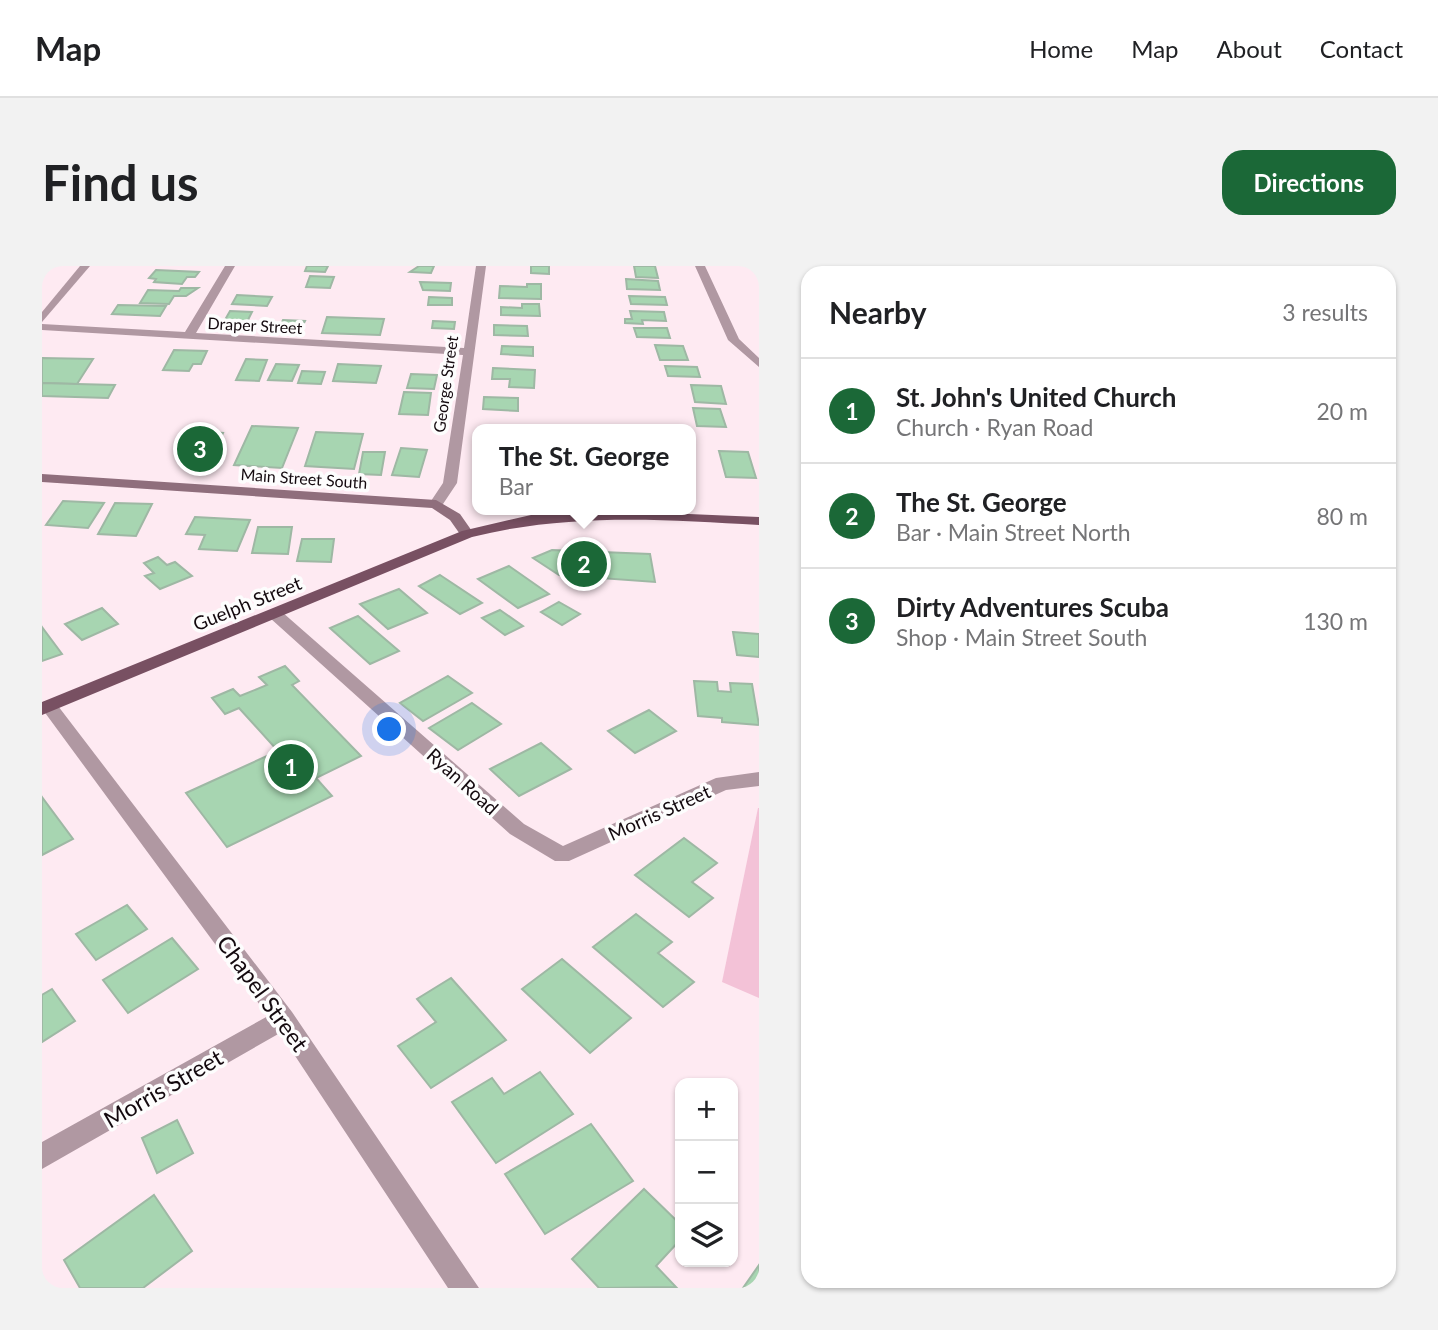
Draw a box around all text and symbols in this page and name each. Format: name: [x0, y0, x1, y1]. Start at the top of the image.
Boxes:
text: Map: [35, 28, 101, 68]
text: Home: [1029, 34, 1093, 63]
text: Map: [1131, 34, 1179, 63]
text: About: [1217, 34, 1282, 63]
text: Contact: [1320, 34, 1403, 63]
button: Directions: [1222, 150, 1396, 215]
text: Find us: [42, 153, 199, 211]
text: Nearby: [829, 294, 927, 330]
text: 3 results: [1282, 298, 1368, 326]
street label: Draper Street: [207, 313, 303, 337]
street label: George Street: [429, 334, 461, 434]
text: St. John's United Church: [896, 381, 1176, 413]
text: 1: [845, 397, 859, 425]
text: 20 m: [1317, 397, 1368, 425]
text: Church · Ryan Road: [896, 413, 1093, 441]
pin: 3: [177, 423, 223, 475]
popup: [472, 424, 696, 515]
text: The St. George: [499, 440, 669, 472]
street label: Main Street South: [240, 464, 368, 492]
text: Bar: [499, 472, 533, 500]
text: The St. George: [896, 486, 1067, 518]
text: 2: [845, 502, 859, 530]
text: 80 m: [1317, 502, 1368, 530]
text: Bar · Main Street North: [896, 518, 1131, 546]
pin: 2: [561, 538, 607, 590]
street label: Guelph Street: [189, 571, 305, 635]
text: Dirty Adventures Scuba: [896, 591, 1169, 623]
text: 3: [845, 607, 859, 635]
text: 130 m: [1303, 607, 1368, 635]
text: Shop · Main Street South: [896, 623, 1147, 651]
your location: [372, 712, 406, 746]
pin: 1: [268, 741, 314, 793]
street label: Ryan Road: [423, 743, 503, 819]
street label: Morris Street: [604, 779, 714, 845]
street label: Chapel Street: [212, 930, 315, 1057]
street label: Morris Street: [99, 1042, 228, 1133]
map controls: [675, 1078, 738, 1267]
button: +: [675, 1078, 738, 1141]
button: −: [675, 1141, 738, 1204]
button: layers: [675, 1204, 738, 1267]

